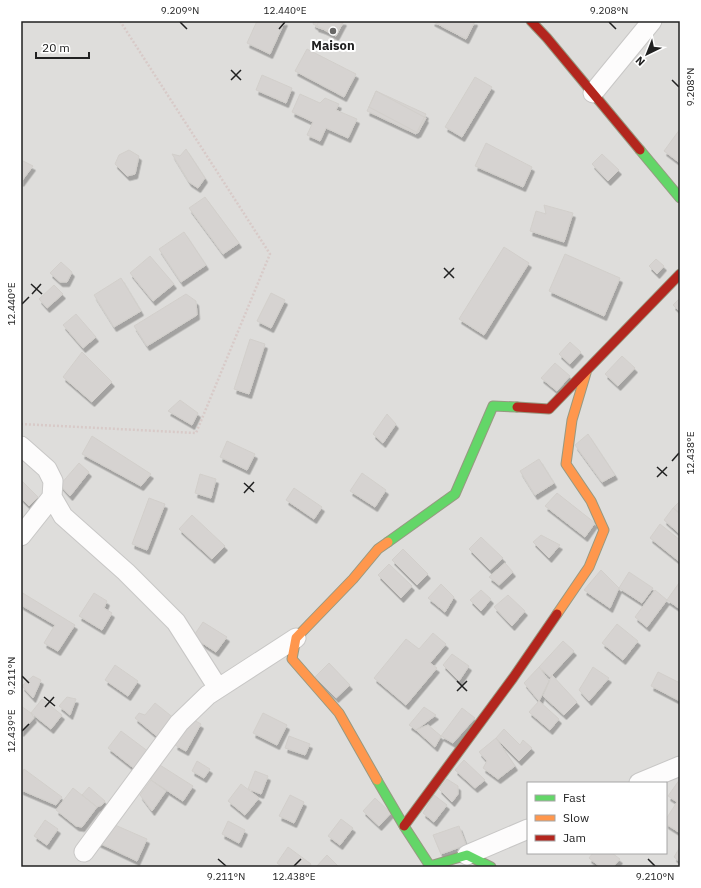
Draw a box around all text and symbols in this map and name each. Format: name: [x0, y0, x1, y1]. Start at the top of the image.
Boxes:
text: 9.209°N: [161, 4, 199, 17]
text: 12.440°E: [263, 4, 307, 17]
text: 9.208°N: [590, 4, 628, 17]
marker: Maison: [328, 26, 338, 36]
scale bar: [36, 34, 89, 60]
north arrow: [627, 34, 667, 74]
place label: Maison: [311, 37, 355, 54]
text: 20 m: [42, 40, 70, 55]
text: N: [632, 53, 648, 69]
text: 9.208°N: [684, 68, 697, 106]
text: 12.440°E: [5, 282, 18, 326]
text: 12.438°E: [684, 431, 697, 475]
text: 9.211°N: [5, 657, 18, 695]
text: 12.439°E: [5, 709, 18, 753]
legend: [527, 782, 667, 854]
text: Fast: [563, 790, 586, 805]
text: Slow: [563, 810, 589, 825]
text: Jam: [563, 830, 586, 845]
text: 9.211°N: [207, 870, 245, 883]
text: 12.438°E: [272, 870, 316, 883]
text: 9.210°N: [636, 870, 674, 883]

